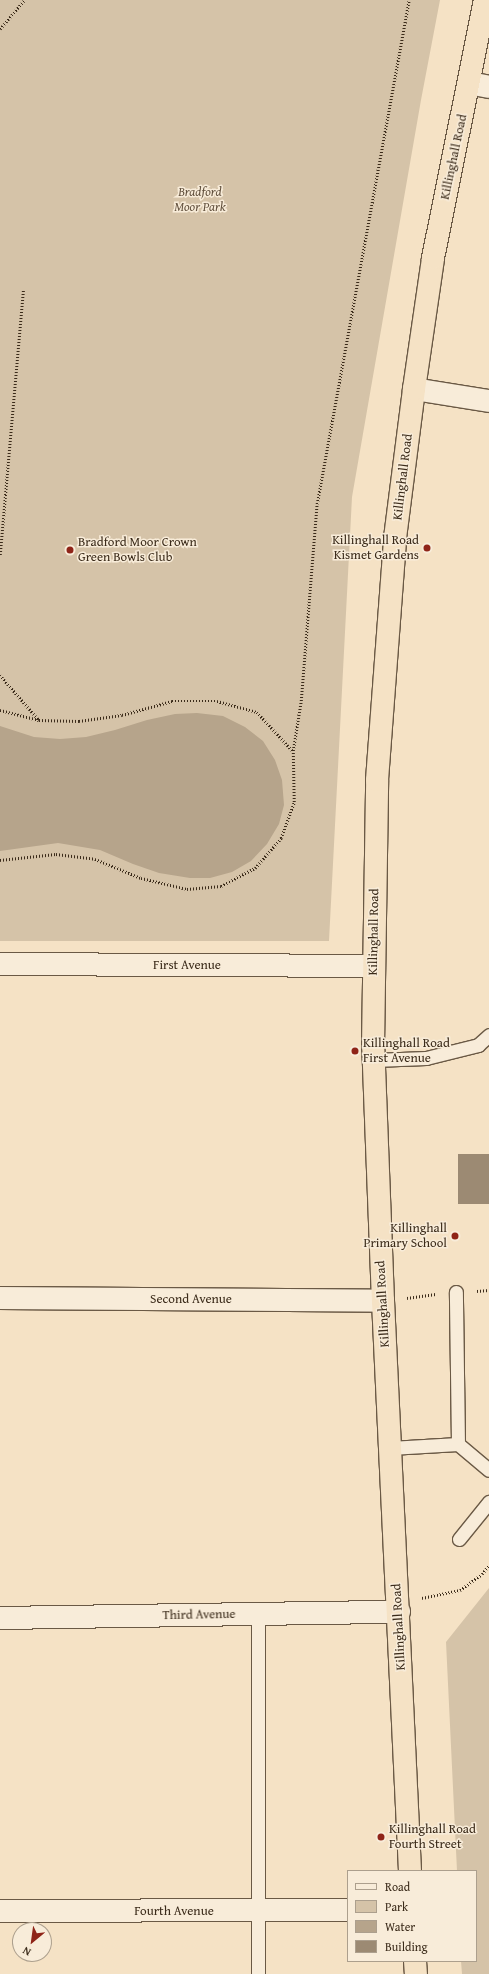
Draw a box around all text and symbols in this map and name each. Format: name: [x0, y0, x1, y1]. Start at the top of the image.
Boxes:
street label: Killinghall Road: [437, 113, 471, 201]
park label: Bradford Moor Park: [174, 185, 226, 216]
street label: Killinghall Road: [390, 433, 416, 521]
place label: Killinghall Road Kismet Gardens: [332, 533, 419, 564]
place label: Bradford Moor Crown Green Bowls Club: [78, 535, 197, 566]
marker: Killinghall Road Kismet Gardens: [422, 543, 432, 553]
marker: Bradford Moor Crown Green Bowls Club: [65, 545, 75, 555]
street label: Killinghall Road: [365, 888, 383, 976]
street label: First Avenue: [153, 957, 221, 973]
place label: Killinghall Road First Avenue: [363, 1036, 450, 1067]
marker: Killinghall Road First Avenue: [350, 1046, 360, 1056]
place label: Killinghall Primary School: [363, 1221, 447, 1252]
marker: Killinghall Primary School: [450, 1231, 460, 1241]
street label: Killinghall Road: [373, 1260, 393, 1348]
street label: Second Avenue: [150, 1291, 232, 1307]
street label: Killinghall Road: [389, 1583, 409, 1671]
street label: Third Avenue: [162, 1607, 236, 1623]
place label: Killinghall Road Fourth Street: [389, 1822, 476, 1853]
marker: Killinghall Road Fourth Street: [376, 1832, 386, 1842]
legend: [347, 1870, 477, 1962]
text: Road: [385, 1878, 410, 1895]
text: Park: [385, 1898, 408, 1915]
street label: Fourth Avenue: [134, 1903, 214, 1919]
text: Water: [385, 1918, 415, 1935]
north arrow: [12, 1922, 52, 1962]
text: Building: [385, 1938, 428, 1955]
text: N: [20, 1943, 34, 1960]

